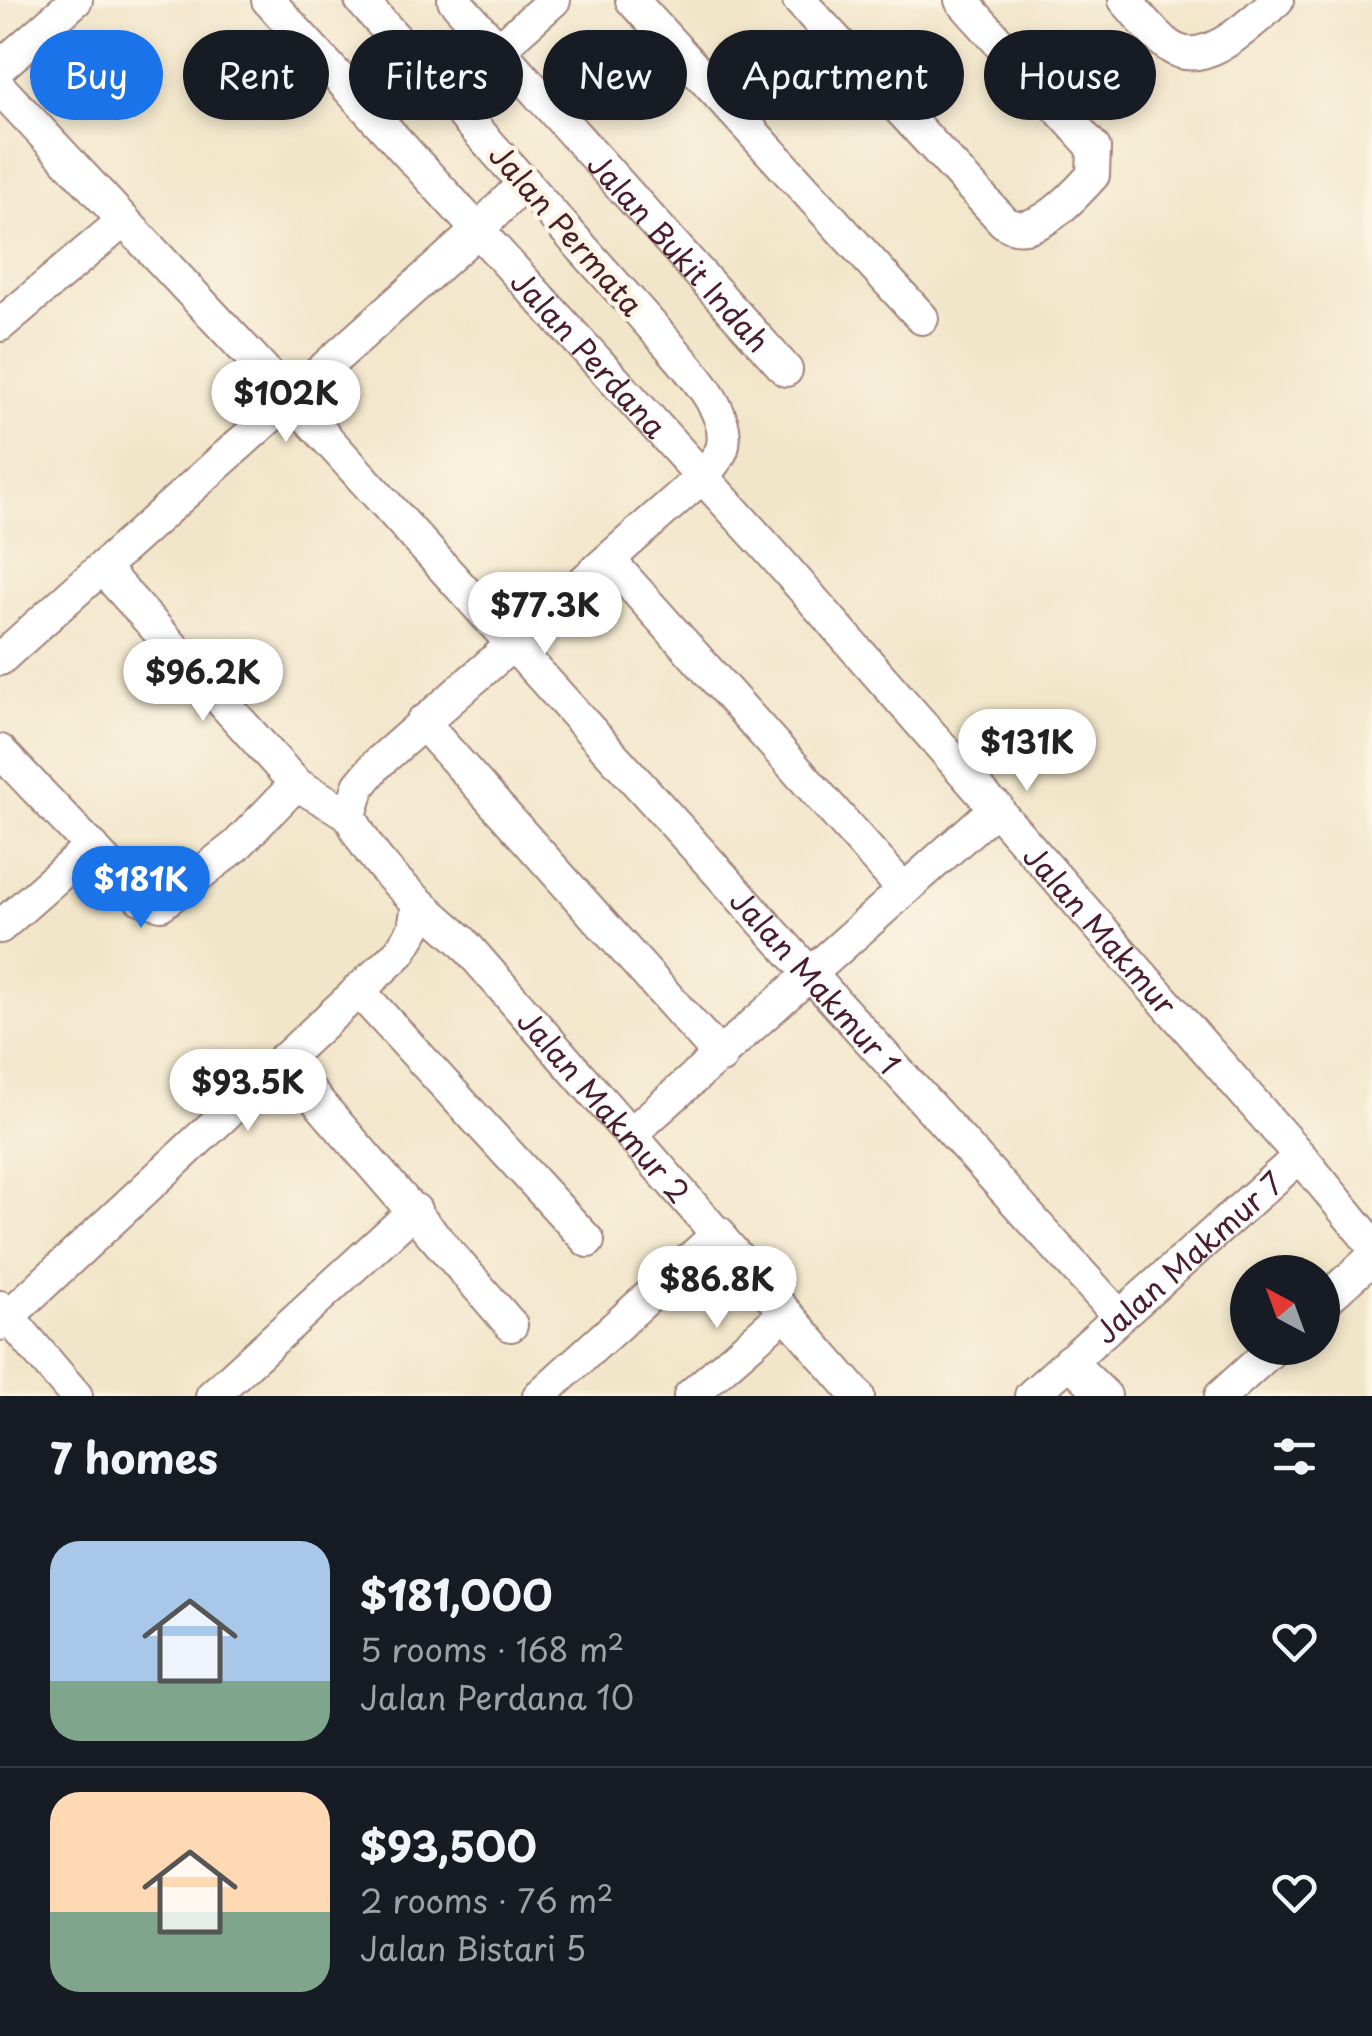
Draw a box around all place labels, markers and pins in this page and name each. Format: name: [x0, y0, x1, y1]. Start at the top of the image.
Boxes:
pin: $102K: [216, 360, 356, 445]
pin: $77.3K: [464, 572, 626, 657]
pin: $96.2K: [122, 639, 284, 724]
pin: $131K: [957, 709, 1097, 794]
pin: $181K: [71, 846, 211, 931]
pin: $93.5K: [167, 1049, 329, 1134]
pin: $86.8K: [636, 1246, 798, 1331]

